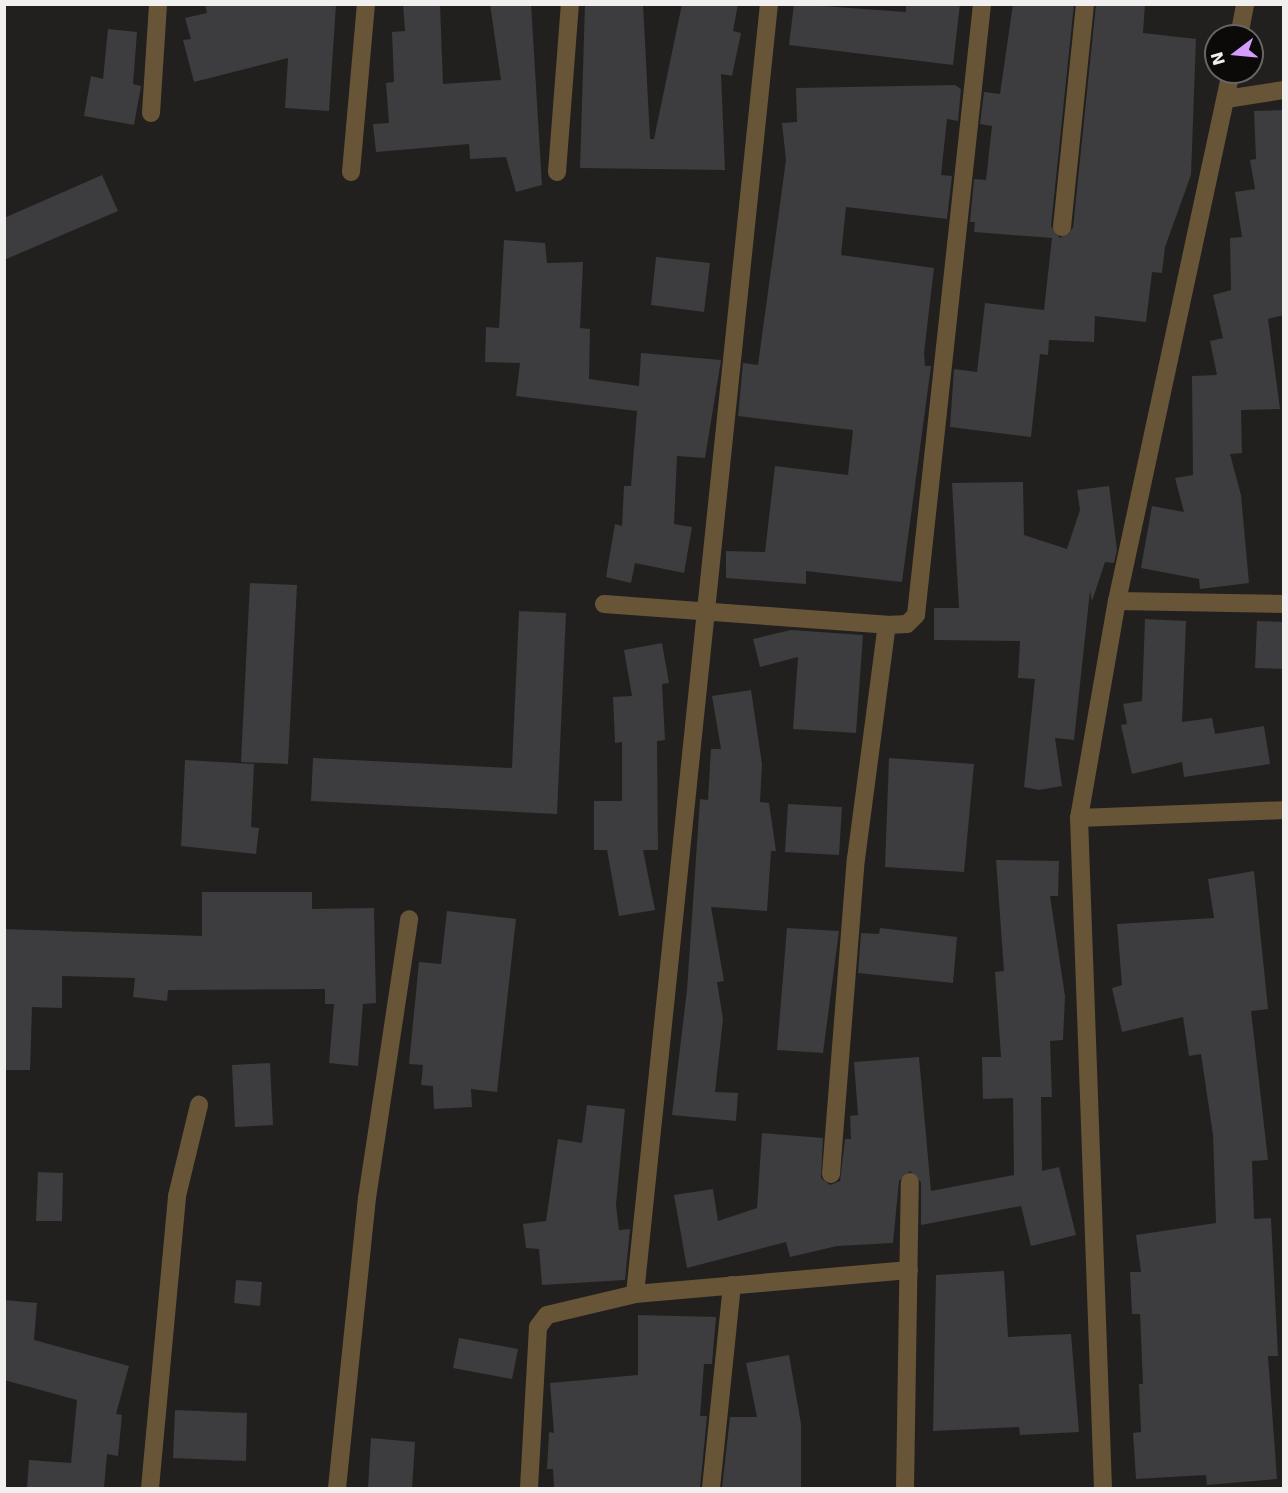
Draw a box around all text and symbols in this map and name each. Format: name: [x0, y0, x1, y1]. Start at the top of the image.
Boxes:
north arrow: [1204, 24, 1264, 84]
text: N: [1207, 50, 1229, 68]

